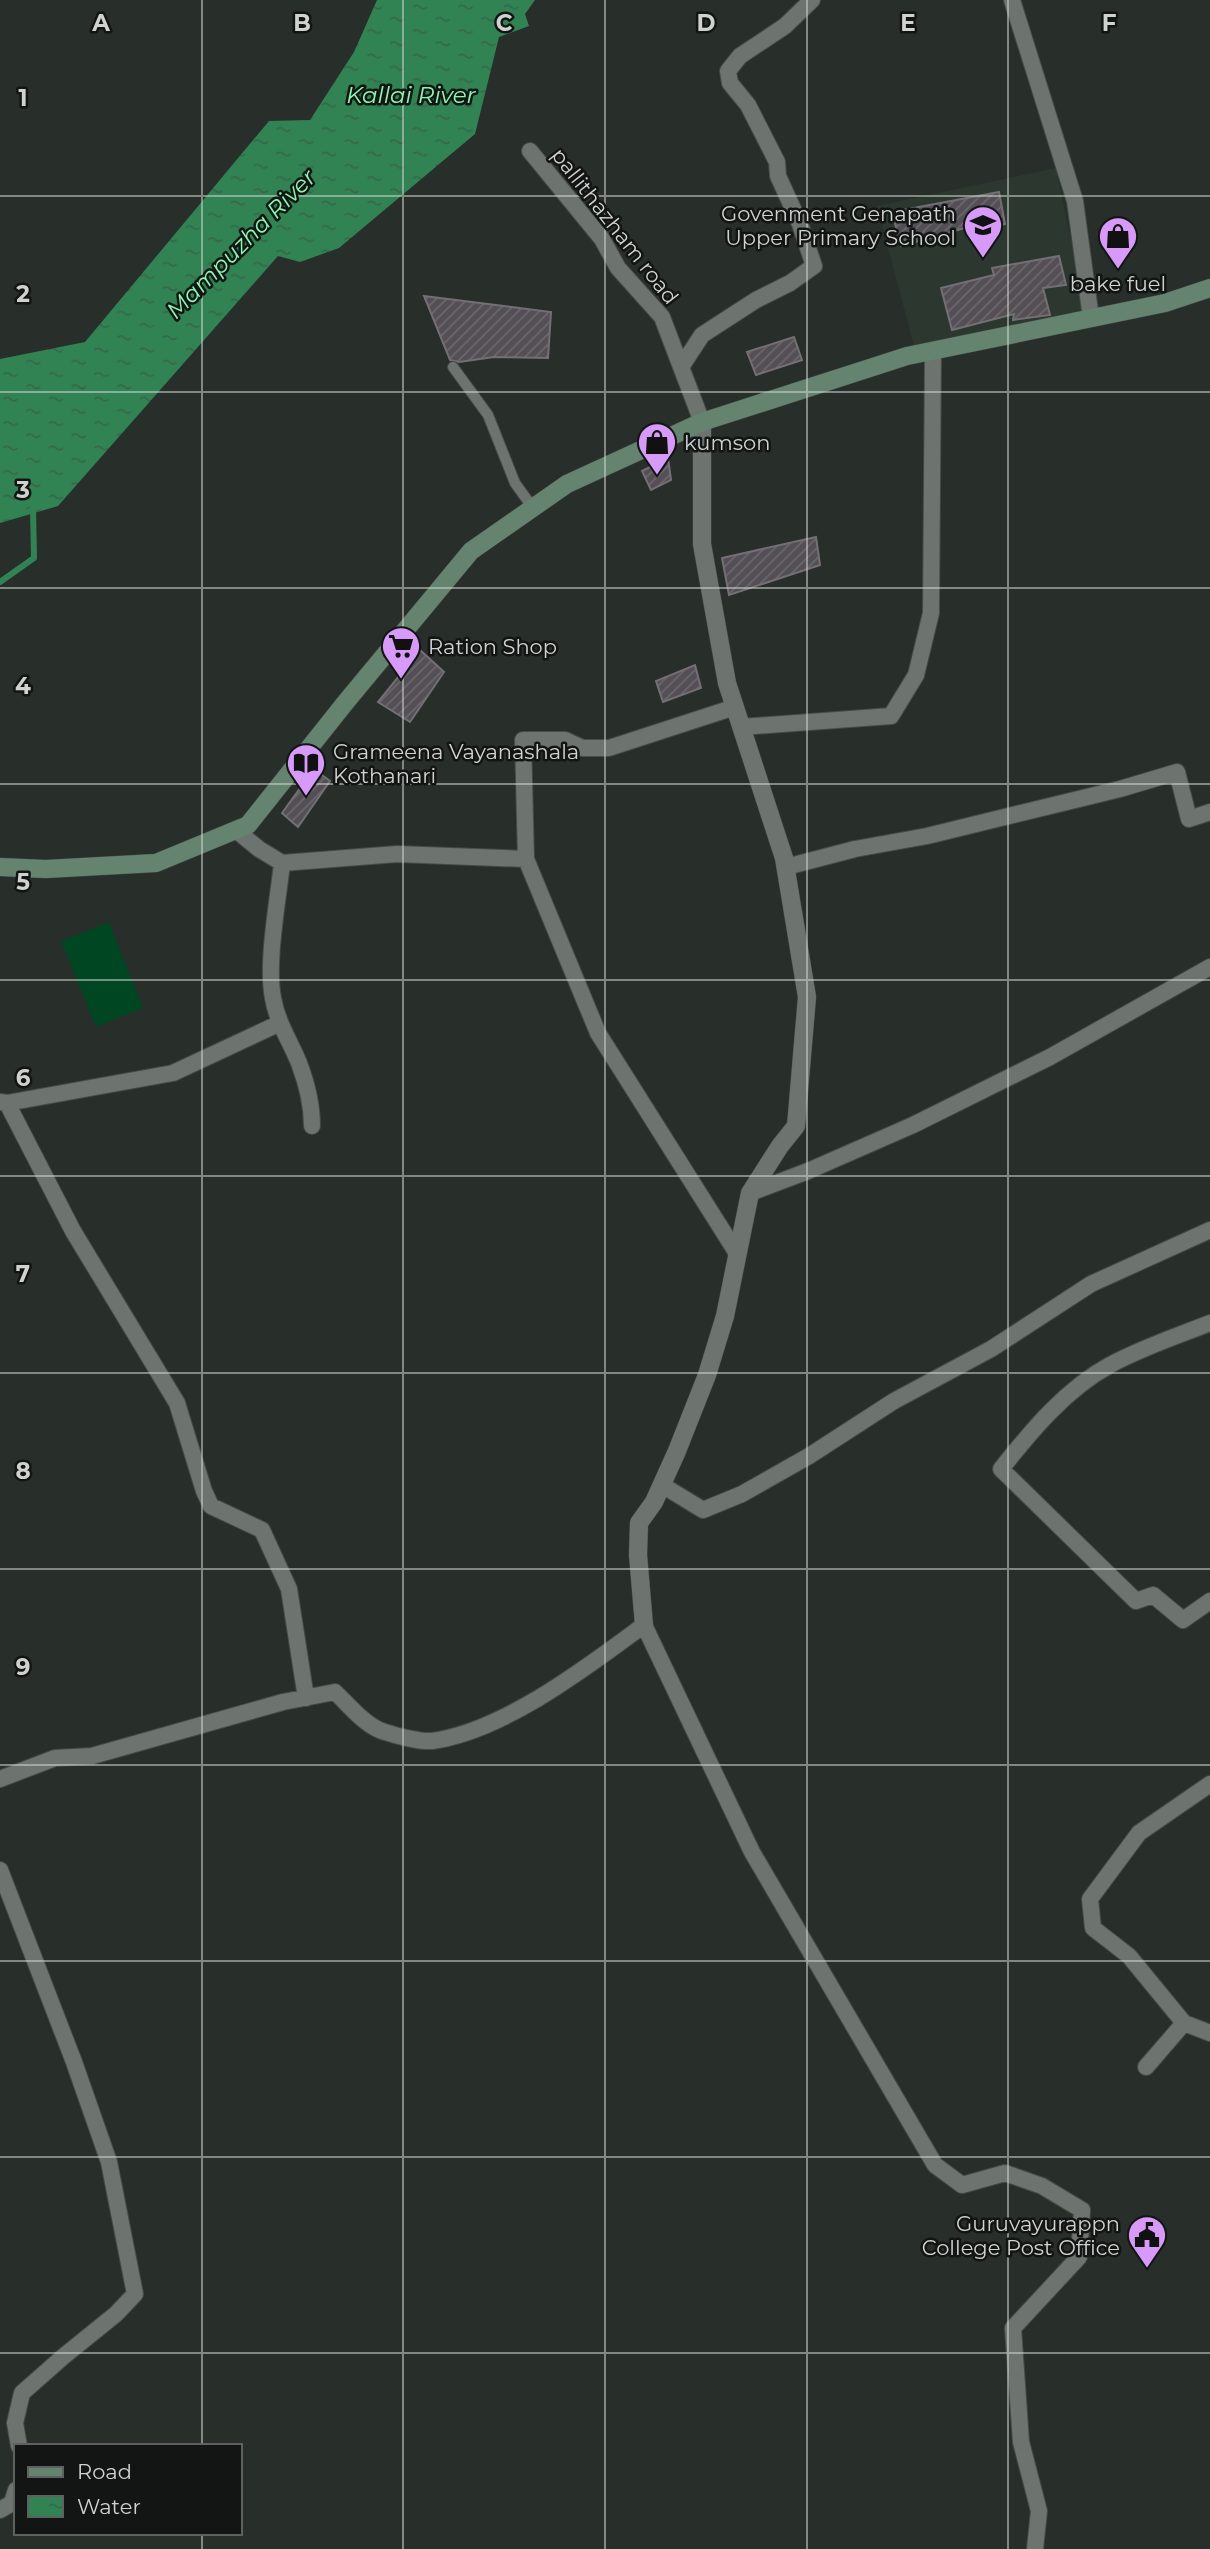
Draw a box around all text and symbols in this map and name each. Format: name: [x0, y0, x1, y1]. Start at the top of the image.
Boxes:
text: A: [91, 9, 110, 37]
text: B: [293, 9, 311, 37]
text: C: [496, 9, 513, 37]
text: D: [697, 9, 716, 37]
text: E: [900, 9, 916, 37]
text: F: [1102, 9, 1117, 37]
water label: Kallai River: [346, 81, 477, 109]
text: 1: [18, 84, 28, 112]
street label: pallithazham road: [546, 143, 684, 309]
water label: Mampuzha River: [160, 163, 322, 325]
place label: Govenment Genapath Upper Primary School: [721, 201, 956, 250]
school or university icon: Govenment Genapath Upper Primary School: [962, 204, 1004, 259]
shop icon: bake fuel: [1097, 215, 1139, 270]
place label: bake fuel: [1070, 271, 1166, 296]
text: 2: [16, 280, 30, 308]
shop icon: kumson: [636, 421, 678, 476]
place label: kumson: [684, 430, 770, 455]
text: 3: [15, 476, 30, 504]
supermarket icon: Ration Shop: [380, 625, 422, 680]
place label: Ration Shop: [428, 634, 557, 659]
text: 4: [15, 672, 31, 700]
place label: Grameena Vayanashala Kothanari: [333, 739, 579, 788]
library icon: Grameena Vayanashala Kothanari: [285, 742, 327, 797]
text: 5: [16, 868, 30, 896]
text: 6: [16, 1064, 31, 1092]
text: 7: [16, 1260, 30, 1288]
text: 8: [15, 1457, 31, 1485]
text: 9: [16, 1653, 30, 1681]
place label: Guruvayurappn College Post Office: [922, 2211, 1120, 2260]
public building icon: Guruvayurappn College Post Office: [1126, 2214, 1168, 2269]
legend: [14, 2444, 242, 2535]
text: Road: [77, 2459, 132, 2484]
text: Water: [77, 2494, 141, 2519]

